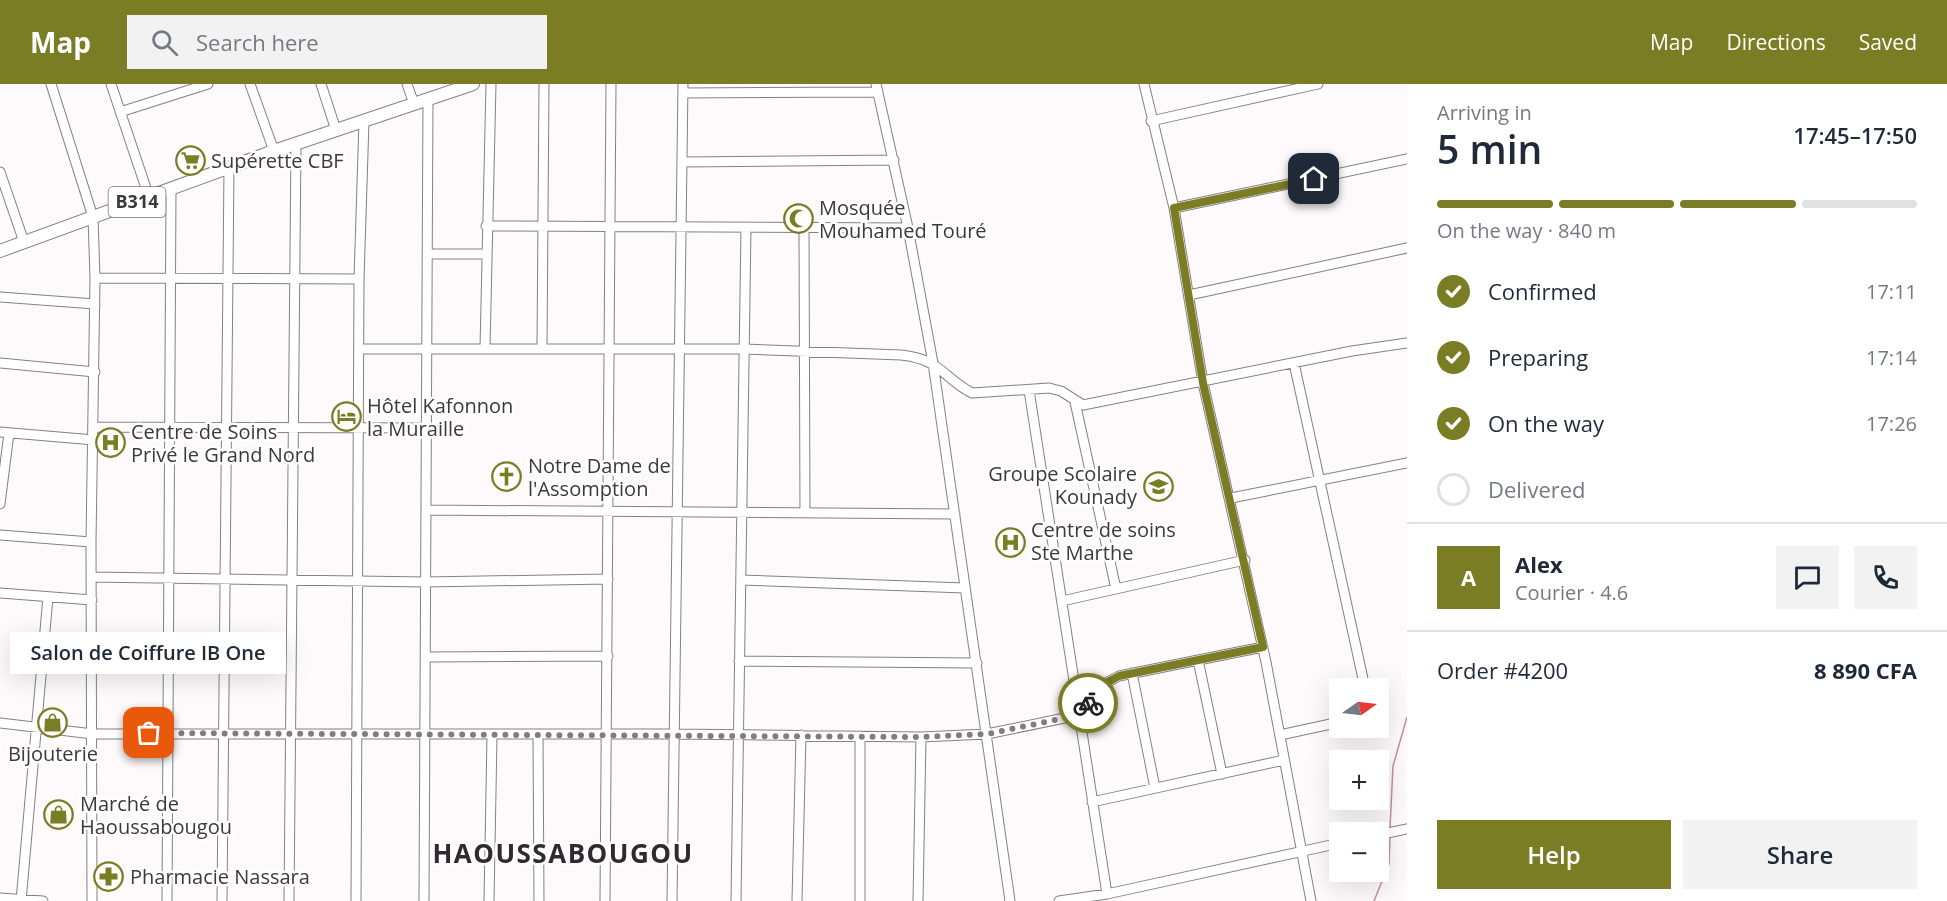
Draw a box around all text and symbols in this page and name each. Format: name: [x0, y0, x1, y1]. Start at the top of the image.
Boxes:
search box: [127, 15, 547, 69]
text: Map: [30, 23, 91, 61]
icon: search: [148, 26, 181, 59]
text: Search here: [196, 27, 319, 57]
text: Map: [1650, 28, 1693, 56]
text: Directions: [1726, 28, 1826, 56]
text: Saved: [1859, 28, 1917, 56]
text: Arriving in: [1437, 99, 1532, 126]
text: 17:45–17:50: [1793, 120, 1917, 150]
text: 5 min: [1437, 122, 1542, 175]
supermarket icon: Supérette CBF: [174, 145, 206, 177]
place label: Supérette CBF: [211, 147, 344, 174]
pin: [1288, 153, 1339, 204]
icon: home: [1297, 162, 1330, 195]
road number: B314: [108, 187, 166, 217]
place label: Mosquée Mouhamed Touré: [819, 194, 987, 244]
mosque icon: Mosquée Mouhamed Touré: [782, 203, 814, 235]
text: On the way · 840 m: [1437, 217, 1616, 244]
icon: check: [1437, 275, 1470, 308]
text: Confirmed: [1488, 276, 1597, 306]
text: 17:11: [1866, 278, 1917, 305]
icon: check: [1437, 341, 1470, 374]
text: Preparing: [1488, 342, 1588, 372]
text: 17:14: [1866, 344, 1917, 371]
place label: Hôtel Kafonnon la Muraille: [367, 392, 513, 442]
hotel icon: Hôtel Kafonnon la Muraille: [330, 401, 362, 433]
icon: check: [1437, 407, 1470, 440]
text: On the way: [1488, 408, 1604, 438]
text: 17:26: [1866, 410, 1917, 437]
place label: Centre de Soins Privé le Grand Nord: [131, 418, 315, 468]
hospital icon: Centre de Soins Privé le Grand Nord: [94, 427, 126, 459]
place label: Notre Dame de l'Assomption: [528, 452, 671, 502]
place label: Groupe Scolaire Kounady: [988, 460, 1138, 510]
church icon: Notre Dame de l'Assomption: [491, 461, 523, 493]
school or university icon: Groupe Scolaire Kounady: [1142, 470, 1174, 502]
text: Delivered: [1488, 474, 1586, 504]
place label: Centre de soins Ste Marthe: [1031, 516, 1176, 566]
hospital icon: Centre de soins Ste Marthe: [994, 526, 1026, 558]
button: chat: [1776, 546, 1839, 609]
button: phone: [1854, 546, 1917, 609]
text: Alex: [1515, 549, 1563, 579]
text: A: [1461, 562, 1476, 592]
text: Courier · 4.6: [1515, 579, 1628, 606]
callout: Salon de Coiffure IB One: [11, 631, 287, 673]
text: Salon de Coiffure IB One: [31, 639, 265, 666]
text: Order #4200: [1437, 655, 1568, 685]
text: 8 890 CFA: [1814, 655, 1917, 685]
courier: [1058, 673, 1118, 733]
north arrow: [1329, 678, 1389, 738]
map controls: [1329, 678, 1389, 882]
icon: bike: [1072, 687, 1105, 720]
shop icon: Bijouterie: [37, 707, 69, 739]
pin: [123, 707, 174, 758]
icon: bag: [132, 716, 165, 749]
place label: Bijouterie: [8, 740, 98, 767]
button: +: [1329, 750, 1389, 810]
place label: Marché de Haoussabougou: [80, 790, 232, 840]
shop icon: Marché de Haoussabougou: [43, 799, 75, 831]
button: Help: [1437, 820, 1671, 889]
button: Share: [1683, 820, 1917, 889]
button: −: [1329, 822, 1389, 882]
district label: HAOUSSABOUGOU: [432, 835, 694, 871]
pharmacy icon: Pharmacie Nassara: [93, 861, 125, 893]
place label: Pharmacie Nassara: [130, 863, 310, 890]

